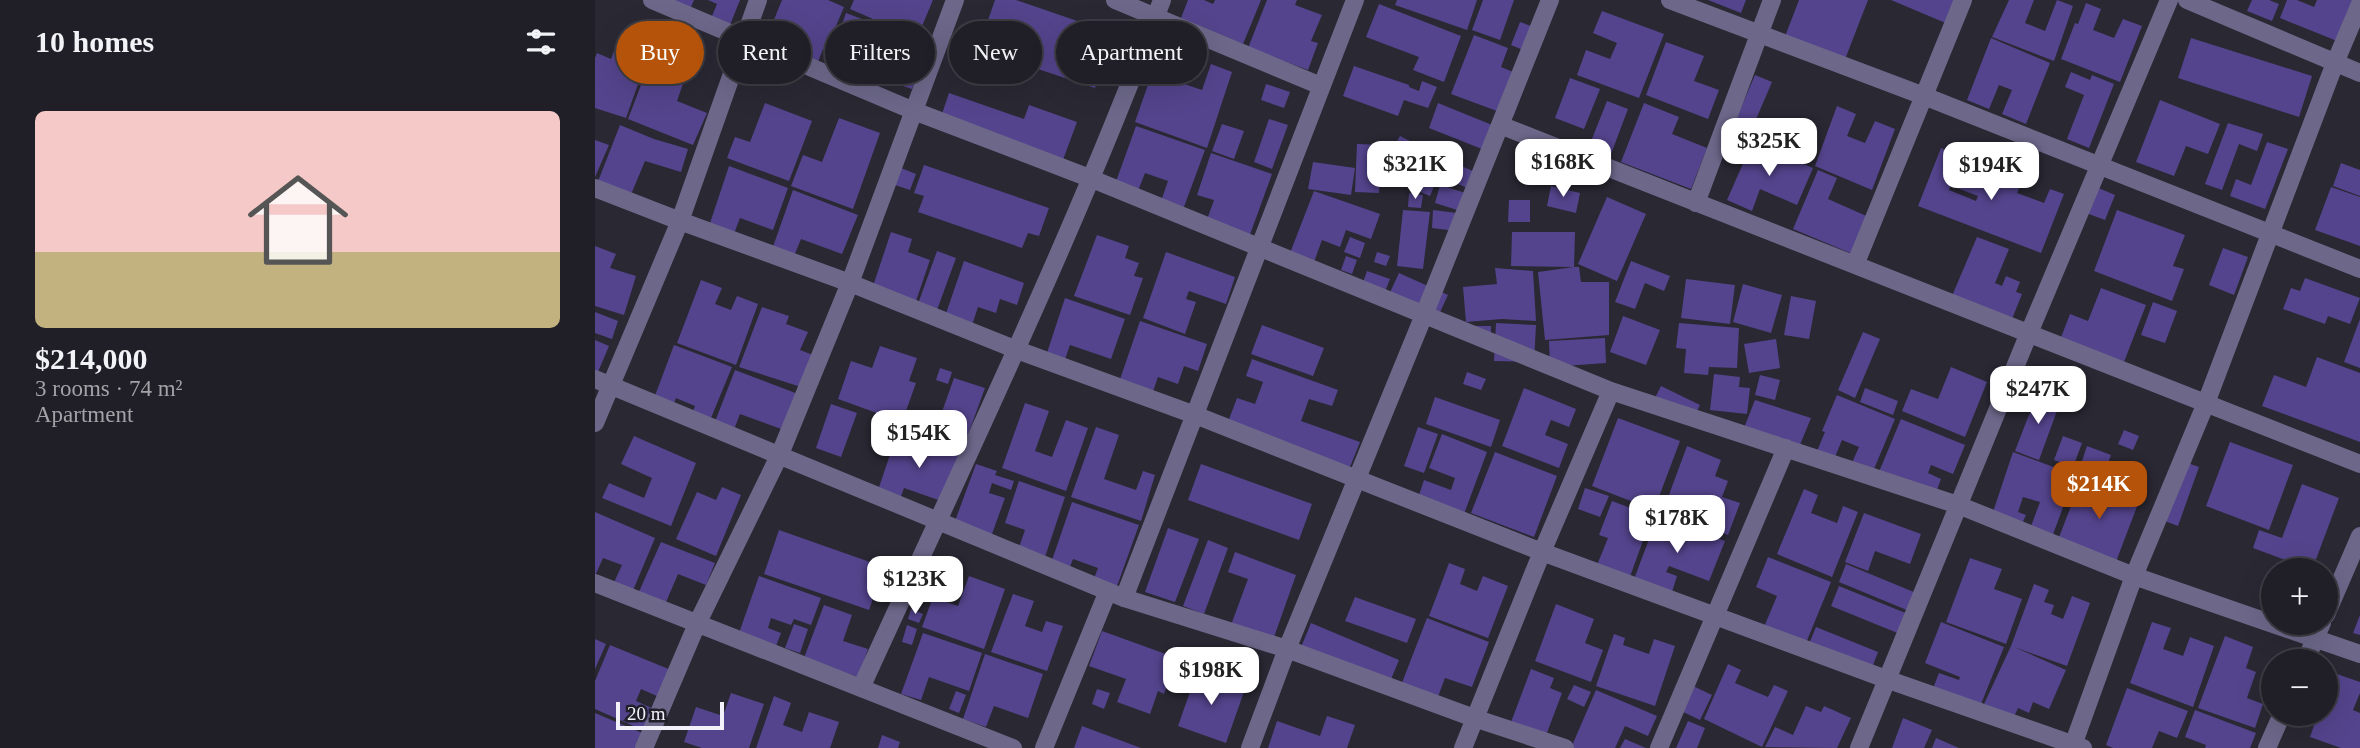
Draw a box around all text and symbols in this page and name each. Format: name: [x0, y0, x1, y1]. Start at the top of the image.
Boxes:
chip: Buy: [616, 21, 704, 84]
chip: Rent: [718, 21, 811, 84]
chip: Filters: [825, 21, 935, 84]
chip: New: [949, 21, 1042, 84]
chip: Apartment: [1056, 21, 1207, 84]
icon: filters: [522, 23, 560, 61]
text: 10 homes: [35, 25, 154, 58]
pin: $325K: [1720, 118, 1818, 178]
text: $325K: [1737, 128, 1801, 153]
pin: $168K: [1514, 140, 1612, 199]
pin: $321K: [1366, 142, 1464, 201]
pin: $194K: [1942, 142, 2040, 202]
text: $168K: [1531, 149, 1595, 174]
text: $321K: [1383, 151, 1447, 176]
text: $194K: [1959, 152, 2023, 177]
icon: home: [235, 157, 361, 283]
text: $214,000: [35, 342, 148, 375]
pin: $247K: [1989, 366, 2087, 426]
text: 3 rooms · 74 m²: [35, 376, 182, 401]
text: $247K: [2006, 376, 2070, 401]
text: Apartment: [35, 402, 133, 427]
pin: $154K: [870, 410, 968, 470]
text: $154K: [887, 420, 951, 445]
pin: $214K: [2050, 462, 2148, 521]
text: $214K: [2067, 471, 2131, 496]
pin: $178K: [1628, 496, 1726, 555]
text: $178K: [1645, 505, 1709, 530]
pin: $123K: [866, 556, 964, 616]
map controls: [2261, 558, 2338, 726]
button: +: [2261, 558, 2338, 635]
text: $123K: [883, 566, 947, 591]
pin: $198K: [1162, 648, 1260, 707]
button: −: [2261, 649, 2338, 726]
text: $198K: [1179, 657, 1243, 682]
scale bar: [616, 699, 725, 731]
text: 20 m: [627, 703, 666, 724]

